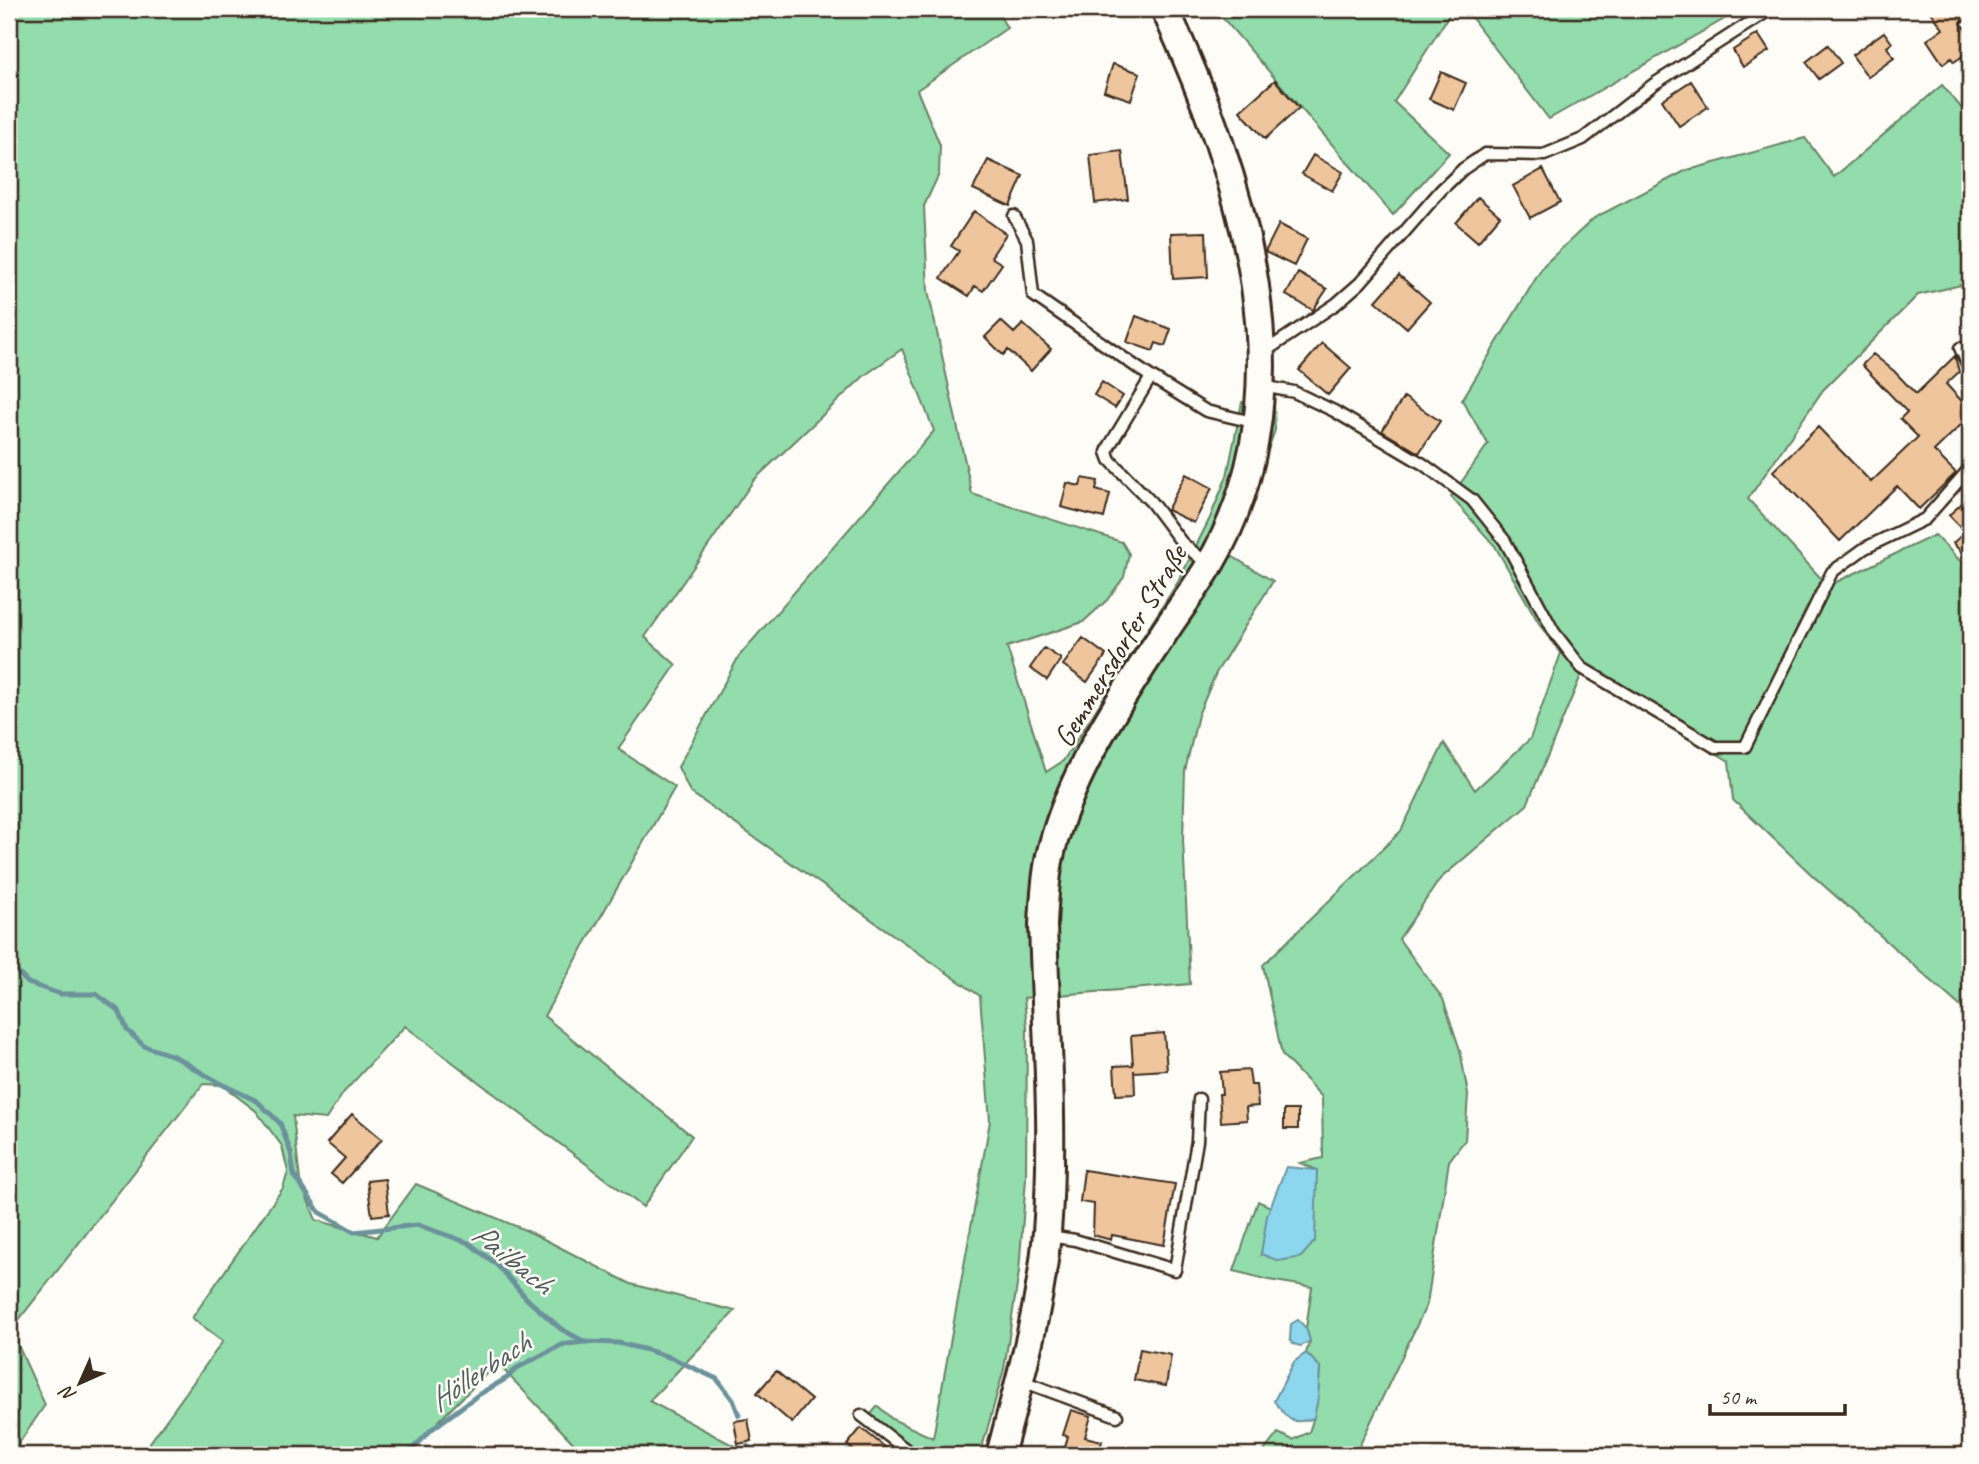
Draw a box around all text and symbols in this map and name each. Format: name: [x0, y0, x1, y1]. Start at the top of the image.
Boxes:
street label: Gemmersdorfer Straße: [1045, 536, 1196, 754]
water label: Pailbach: [464, 1213, 563, 1305]
water label: Höllerbach: [420, 1321, 540, 1420]
north arrow: [46, 1348, 116, 1418]
scale bar: [1710, 1373, 1844, 1417]
text: N: [54, 1379, 81, 1407]
text: 50 m: [1720, 1384, 1758, 1410]

